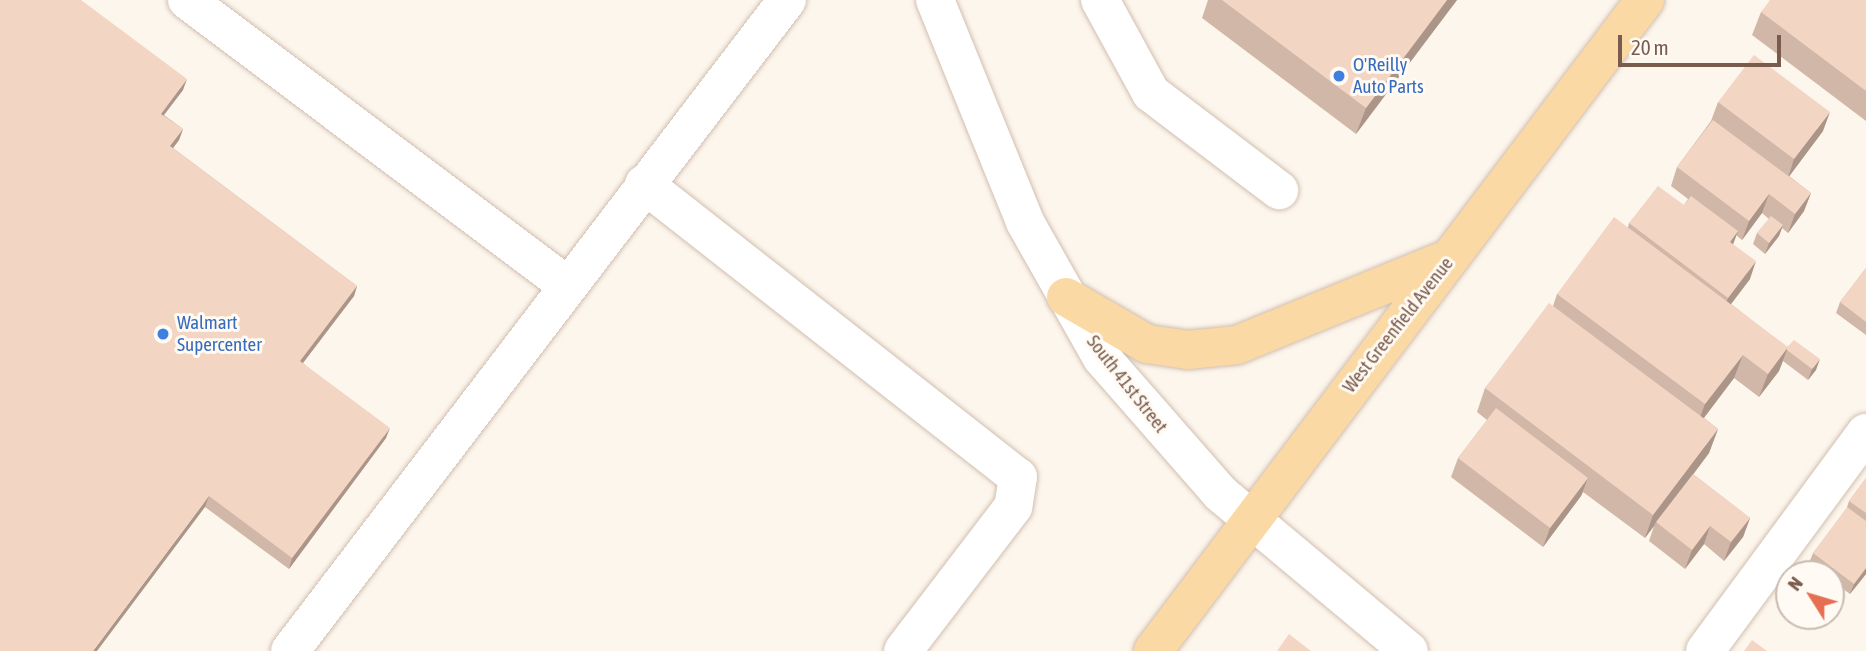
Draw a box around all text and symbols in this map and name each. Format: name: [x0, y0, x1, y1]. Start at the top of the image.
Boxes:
scale bar: [1621, 21, 1784, 65]
text: 20 m: [1631, 35, 1669, 59]
place label: O'Reilly Auto Parts: [1353, 54, 1424, 98]
marker: O'Reilly Auto Parts: [1331, 68, 1347, 84]
street label: West Greenfield Avenue: [1338, 253, 1458, 397]
place label: Walmart Supercenter: [177, 312, 262, 356]
marker: Walmart Supercenter: [155, 326, 171, 342]
street label: South 41st Street: [1082, 331, 1172, 437]
north arrow: [1775, 560, 1845, 630]
text: N: [1783, 572, 1807, 595]

